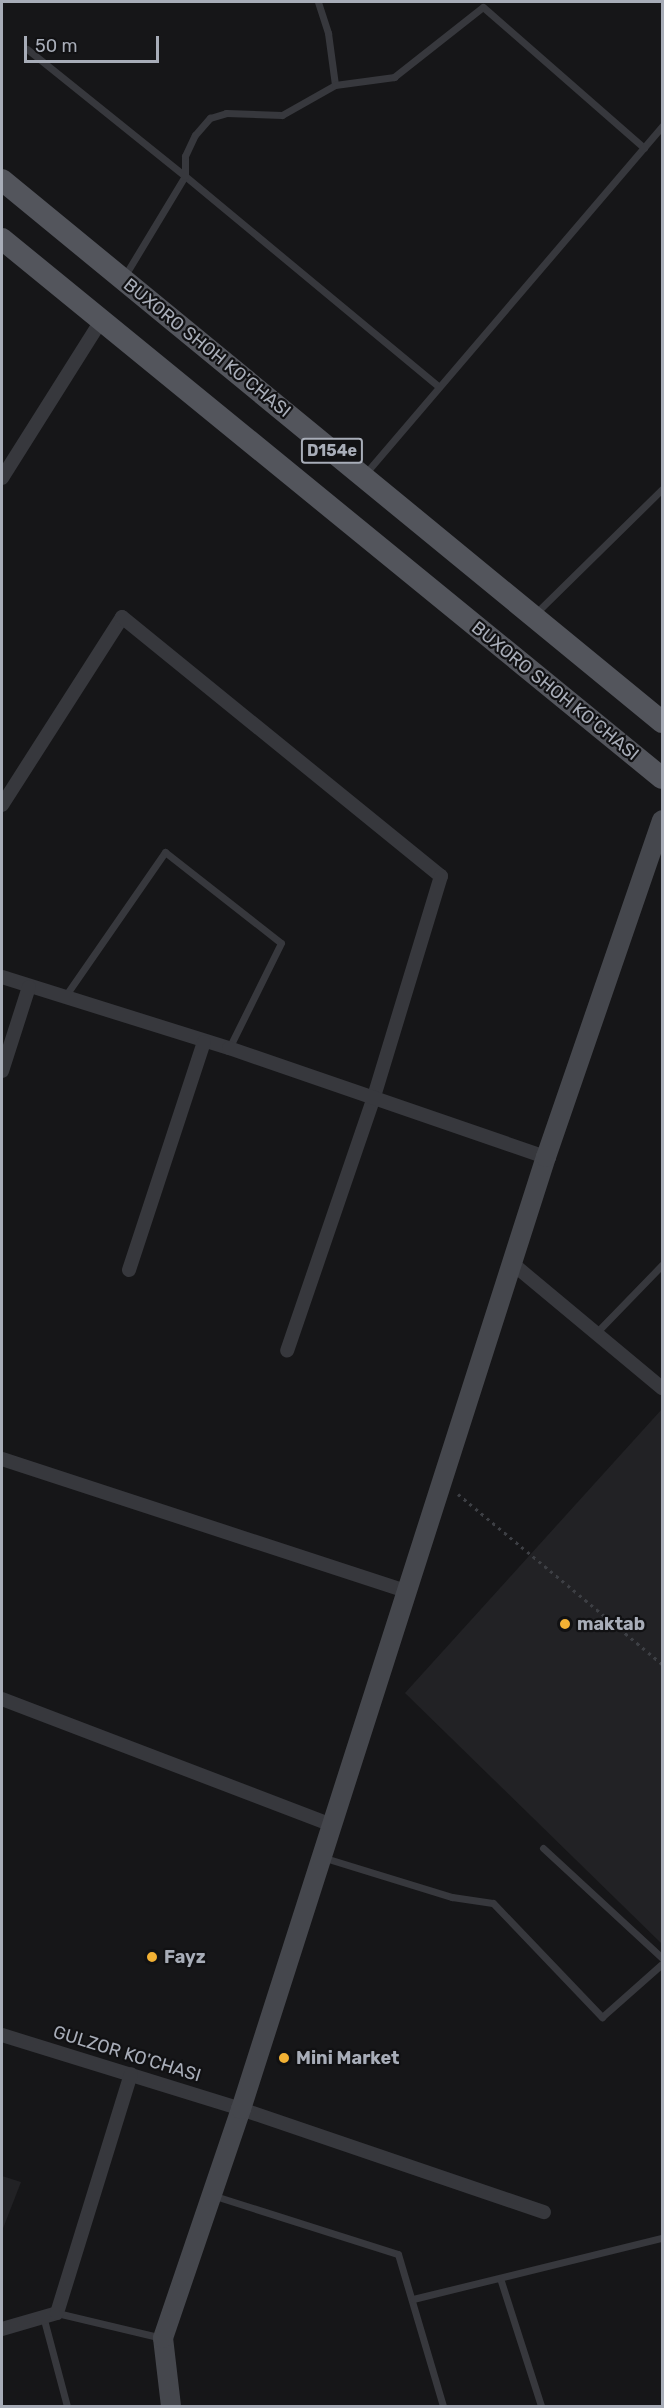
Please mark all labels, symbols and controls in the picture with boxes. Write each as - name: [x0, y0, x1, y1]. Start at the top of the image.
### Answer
- scale bar: [27, 24, 162, 62]
- text: 50 m: [35, 35, 78, 57]
- street label: BUXORO SHOH KO'CHASI: [119, 274, 295, 422]
- road number: D154e: [300, 438, 364, 464]
- street label: BUXORO SHOH KO'CHASI: [467, 617, 643, 765]
- place label: maktab: [577, 1613, 645, 1635]
- marker: maktab: [558, 1617, 572, 1631]
- place label: Fayz: [164, 1946, 206, 1968]
- marker: Fayz: [145, 1950, 159, 1964]
- street label: GULZOR KO'CHASI: [51, 2021, 203, 2087]
- place label: Mini Market: [296, 2047, 399, 2069]
- marker: Mini Market: [277, 2051, 291, 2065]

